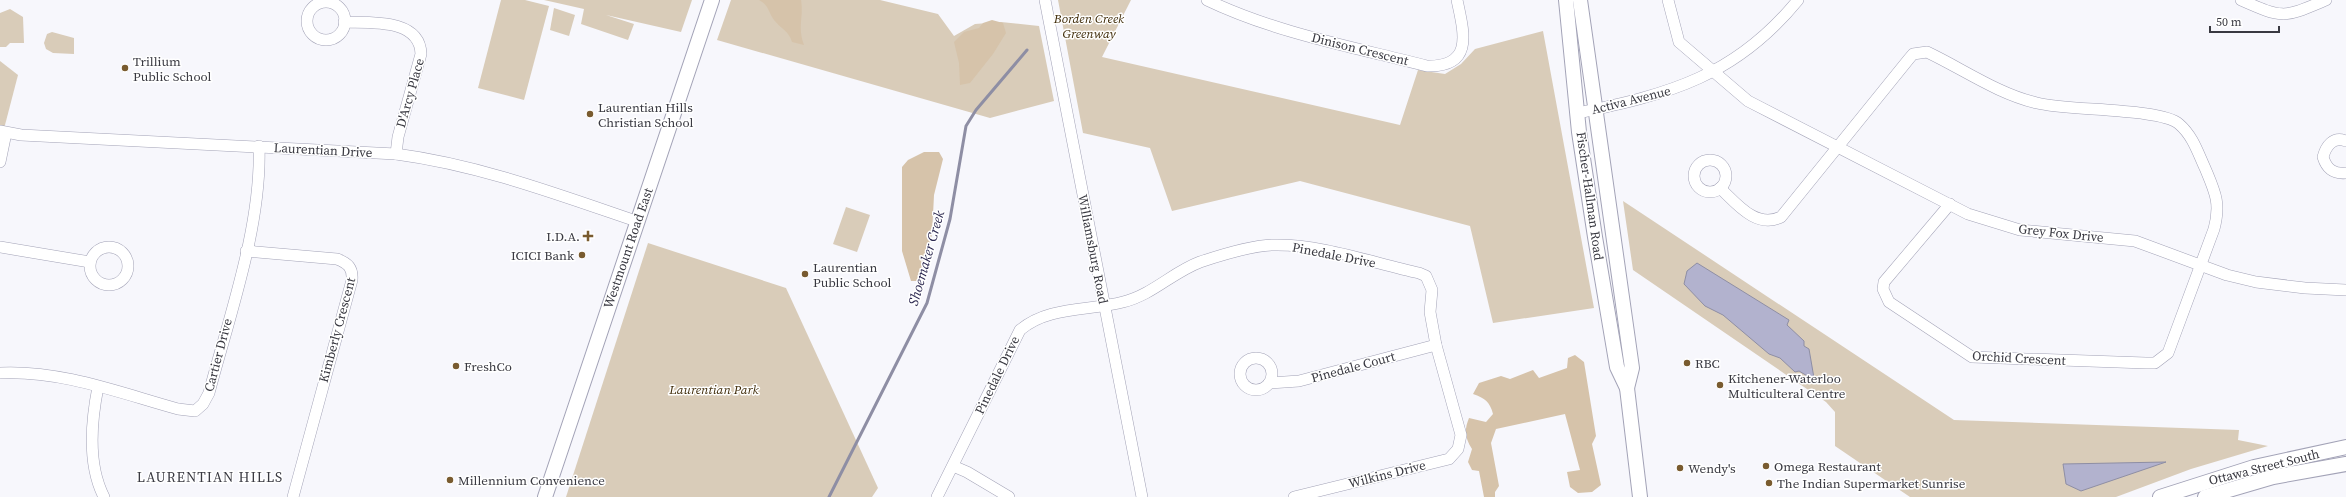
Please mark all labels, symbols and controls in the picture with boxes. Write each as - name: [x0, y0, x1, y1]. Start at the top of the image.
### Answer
- scale bar: [2210, 8, 2279, 34]
- park label: Borden Creek Greenway: [1053, 10, 1125, 42]
- text: 50 m: [2216, 14, 2242, 30]
- street label: Dinison Crescent: [1310, 29, 1411, 69]
- place label: Trillium Public School: [133, 53, 212, 85]
- street label: D'Arcy Place: [392, 56, 428, 130]
- marker: Trillium Public School: [120, 63, 130, 73]
- street label: Activa Avenue: [1589, 82, 1673, 118]
- place label: Laurentian Hills Christian School: [598, 99, 693, 131]
- marker: Laurentian Hills Christian School: [585, 109, 595, 119]
- street label: Fischer-Hallman Road: [1573, 131, 1608, 262]
- street label: Laurentian Drive: [273, 139, 373, 161]
- street label: Westmount Road East: [599, 185, 657, 310]
- street label: Williamsburg Road: [1074, 193, 1112, 306]
- water label: Shoemaker Creek: [903, 208, 949, 308]
- street label: Grey Fox Drive: [2018, 220, 2105, 246]
- place label: I.D.A.: [546, 228, 580, 245]
- marker: I.D.A.: [583, 231, 593, 241]
- street label: Pinedale Drive: [1291, 239, 1378, 272]
- place label: ICICI Bank: [511, 247, 575, 264]
- marker: ICICI Bank: [577, 250, 587, 260]
- place label: Laurentian Public School: [813, 259, 892, 291]
- marker: Laurentian Public School: [800, 269, 810, 279]
- street label: Kimberly Crescent: [315, 275, 359, 384]
- street label: Cartier Drive: [200, 316, 236, 393]
- street label: Pinedale Drive: [971, 333, 1023, 417]
- street label: Pinedale Court: [1309, 347, 1398, 386]
- street label: Orchid Crescent: [1972, 347, 2067, 369]
- place label: RBC: [1695, 355, 1720, 372]
- place label: FreshCo: [464, 358, 512, 375]
- marker: RBC: [1682, 358, 1692, 368]
- marker: FreshCo: [451, 361, 461, 371]
- place label: Kitchener-Waterloo Multiculteral Centre: [1728, 370, 1846, 402]
- marker: Kitchener-Waterloo Multiculteral Centre: [1715, 380, 1725, 390]
- park label: Laurentian Park: [668, 381, 760, 398]
- street label: Ottawa Street South: [2207, 445, 2321, 489]
- street label: Wilkins Drive: [1347, 456, 1428, 492]
- place label: Omega Restaurant: [1774, 458, 1881, 475]
- place label: Wendy's: [1688, 460, 1736, 477]
- marker: Omega Restaurant: [1761, 461, 1771, 471]
- marker: Wendy's: [1675, 463, 1685, 473]
- district label: LAURENTIAN HILLS: [137, 467, 283, 487]
- place label: Millennium Convenience: [458, 472, 605, 489]
- marker: Millennium Convenience: [445, 475, 455, 485]
- place label: The Indian Supermarket Sunrise: [1777, 475, 1966, 492]
- marker: The Indian Supermarket Sunrise: [1764, 478, 1774, 488]

